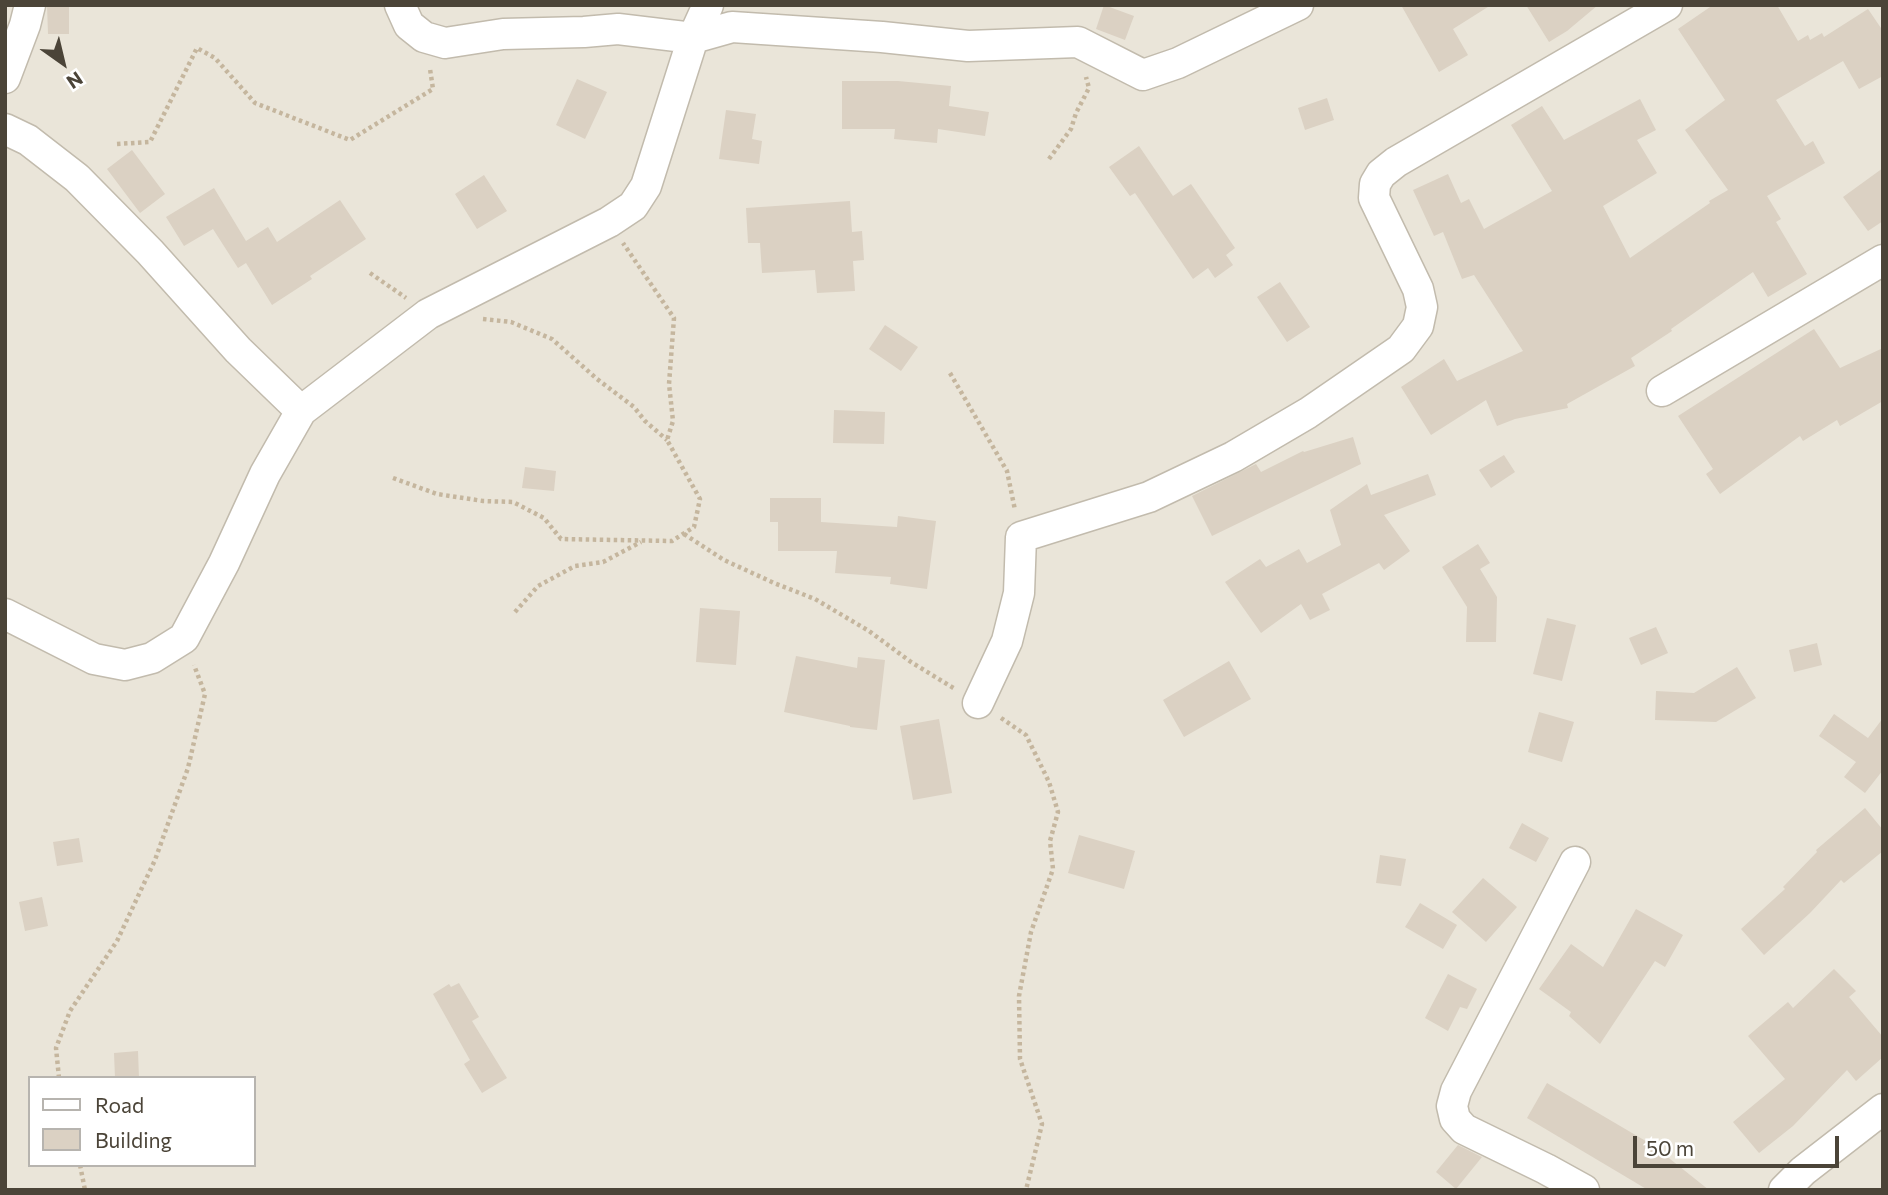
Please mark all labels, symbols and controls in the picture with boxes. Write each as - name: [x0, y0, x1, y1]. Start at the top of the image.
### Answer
- north arrow: [28, 28, 98, 98]
- text: N: [63, 67, 87, 94]
- legend: [28, 1076, 256, 1167]
- text: Road: [95, 1092, 144, 1117]
- scale bar: [1636, 1122, 1842, 1166]
- text: Building: [95, 1127, 172, 1152]
- text: 50 m: [1646, 1135, 1694, 1160]

